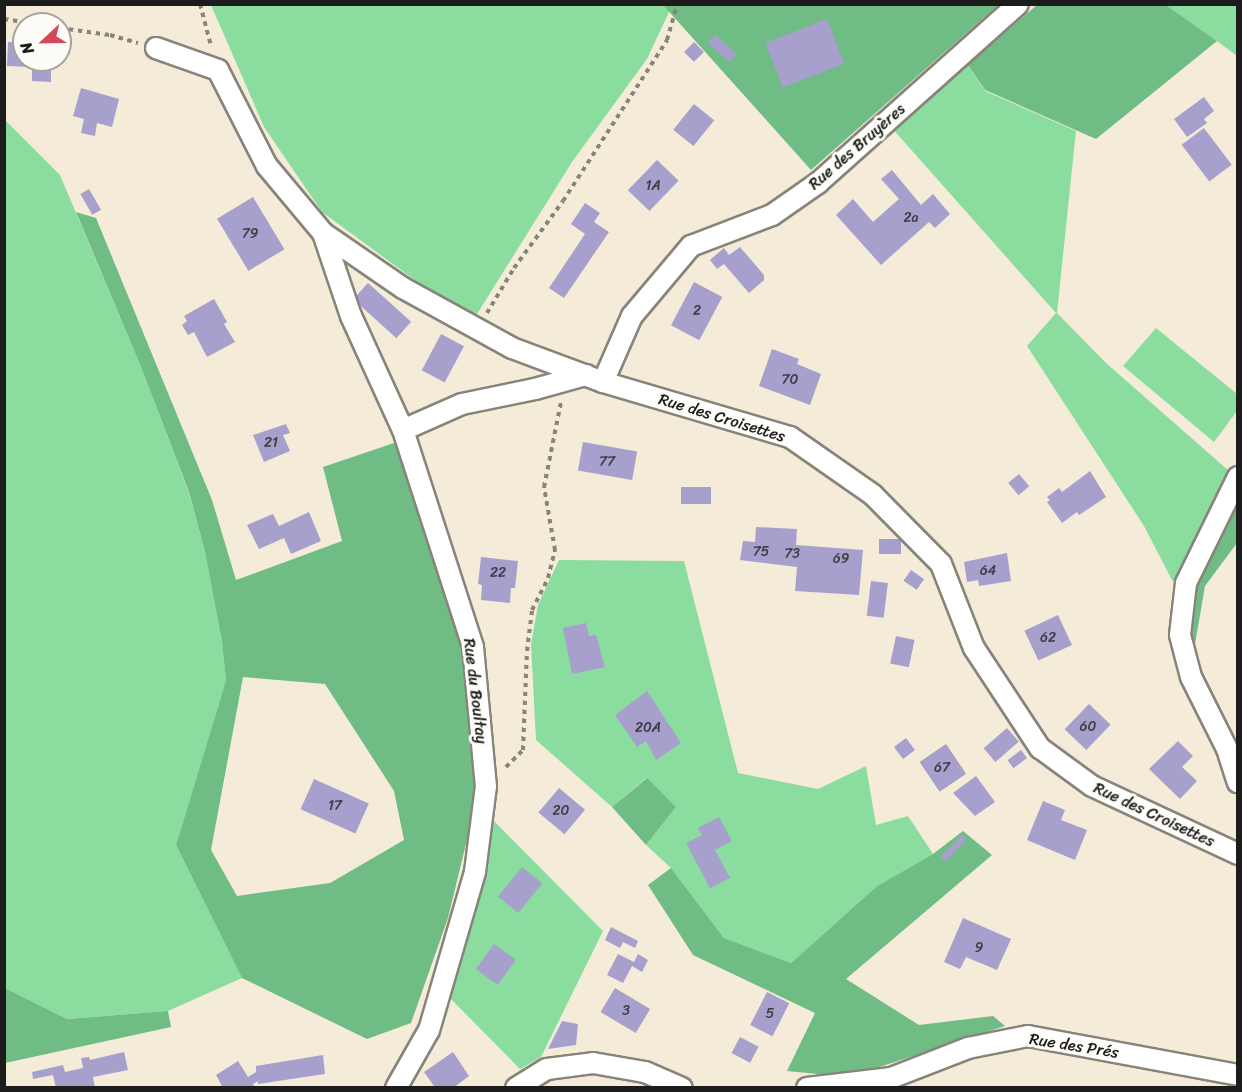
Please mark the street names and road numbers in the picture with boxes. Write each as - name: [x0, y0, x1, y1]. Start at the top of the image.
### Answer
- street label: Rue des Bruyères: [804, 99, 910, 195]
- street label: Rue des Croisettes: [657, 390, 787, 446]
- street label: Rue du Boultay: [459, 637, 491, 745]
- street label: Rue des Croisettes: [1091, 779, 1217, 851]
- street label: Rue des Prés: [1028, 1029, 1120, 1063]

